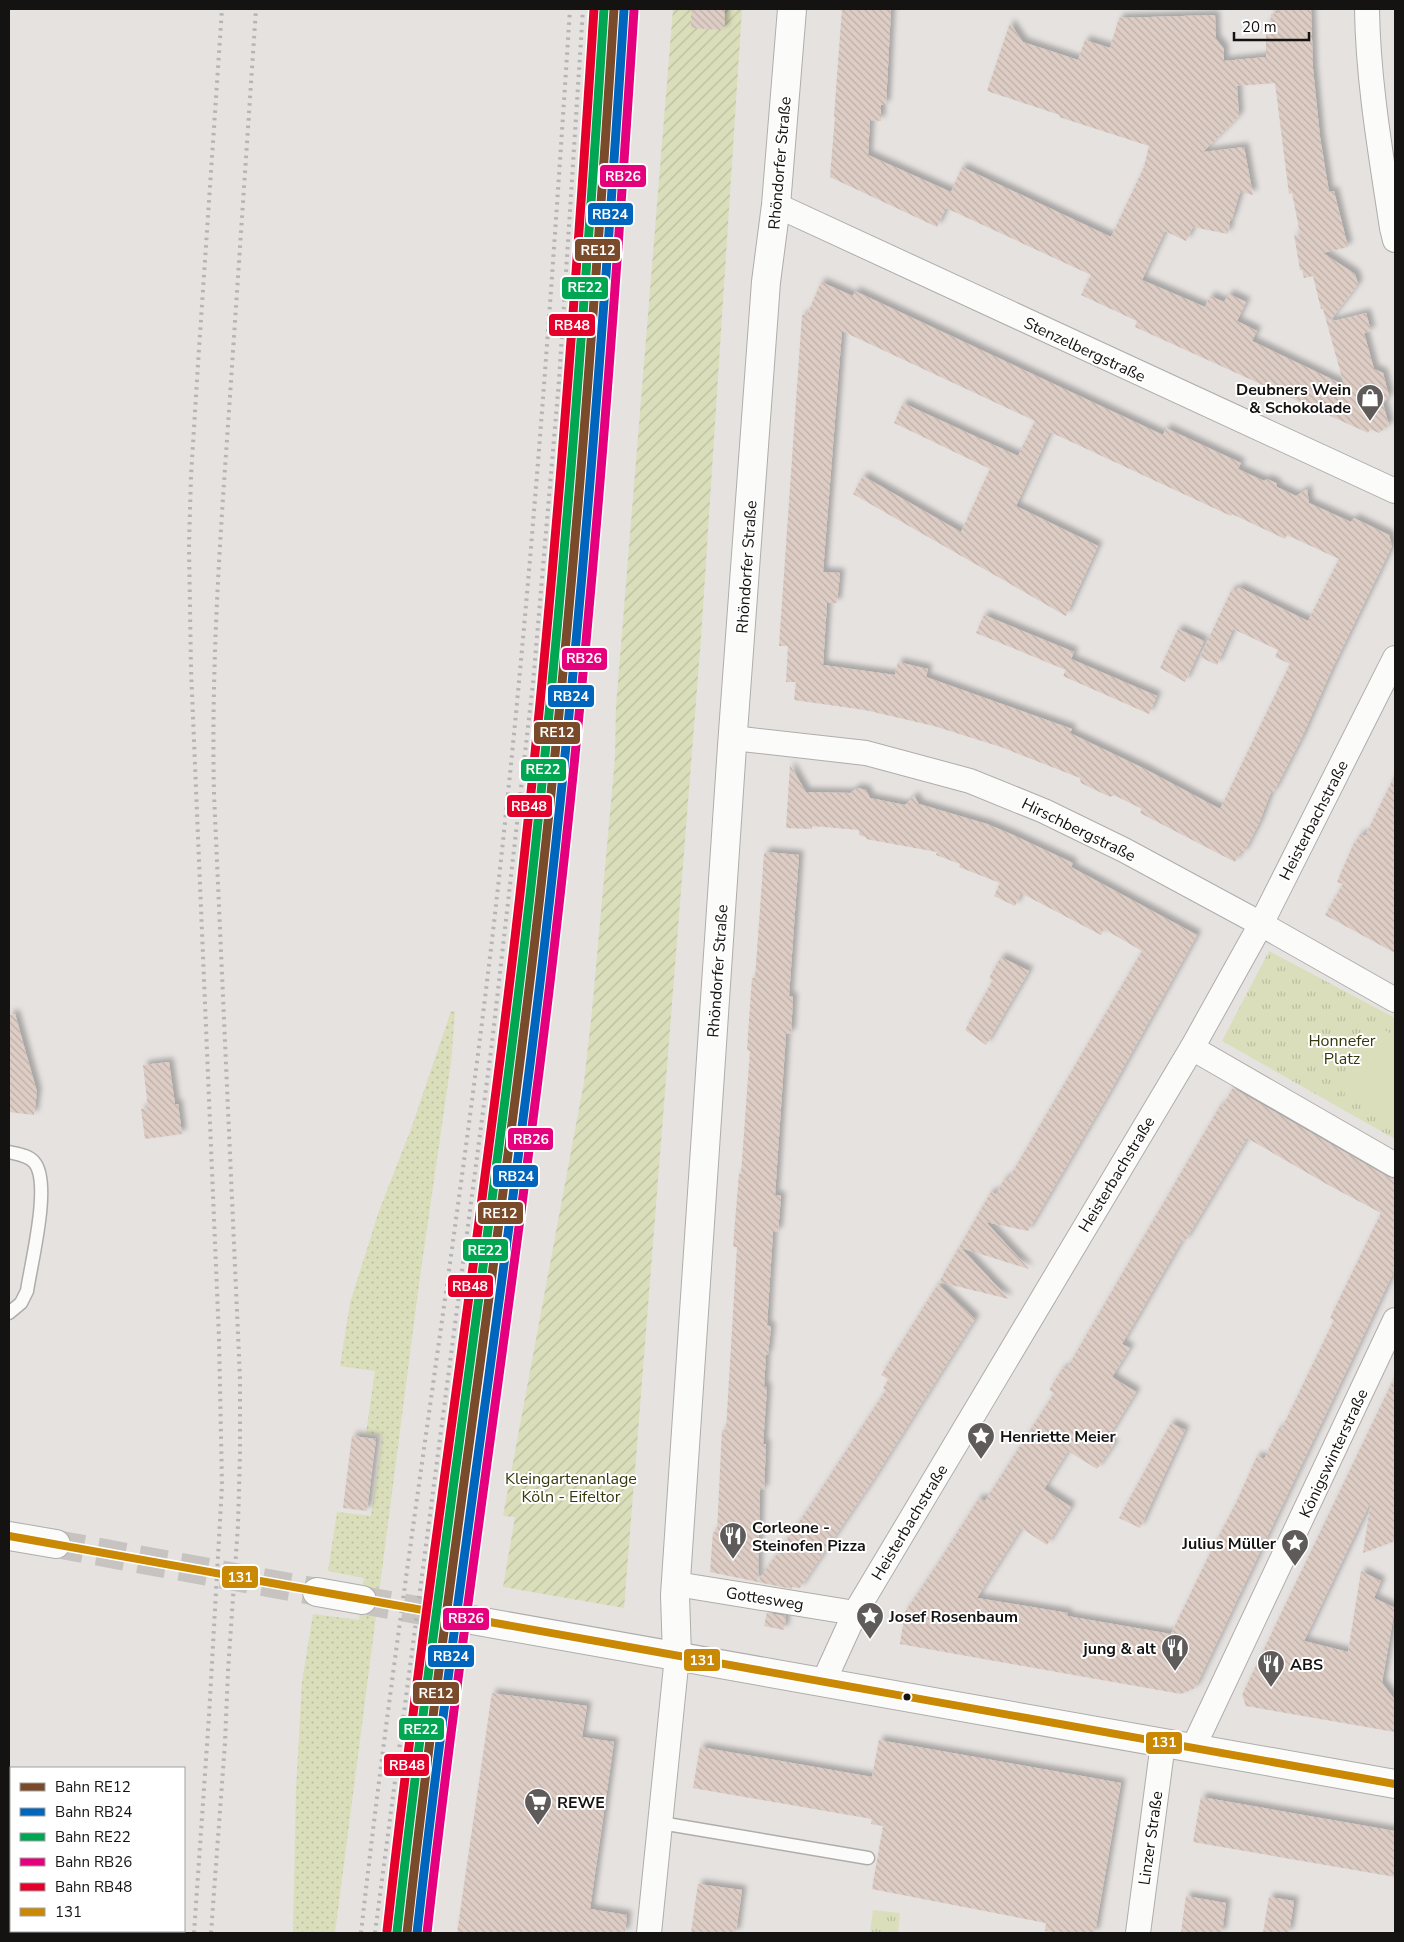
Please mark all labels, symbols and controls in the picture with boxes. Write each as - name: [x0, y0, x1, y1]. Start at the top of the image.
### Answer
- scale bar: [1234, 10, 1309, 42]
- text: 20 m: [1242, 17, 1277, 37]
- street label: Rhöndorfer Straße: [763, 96, 797, 231]
- line badge: RB26: [599, 164, 647, 188]
- text: RB26: [605, 167, 641, 186]
- line badge: RB24: [587, 202, 634, 226]
- text: RB24: [592, 205, 629, 224]
- line badge: RE12: [574, 238, 621, 262]
- text: RE12: [581, 241, 615, 260]
- line badge: RE22: [561, 276, 609, 300]
- text: RE22: [568, 278, 602, 297]
- street label: Stenzelbergstraße: [1020, 312, 1149, 388]
- line badge: RB48: [548, 313, 596, 337]
- text: RB48: [554, 316, 590, 335]
- place label: Deubners Wein & Schokolade: [1236, 379, 1351, 419]
- shop icon: Deubners Wein & Schokolade: [1355, 383, 1385, 422]
- street label: Rhöndorfer Straße: [731, 500, 763, 634]
- line badge: RB26: [561, 647, 608, 671]
- text: RB26: [566, 649, 602, 668]
- line badge: RB24: [547, 684, 595, 708]
- text: RB24: [553, 687, 590, 706]
- line badge: RE12: [533, 721, 581, 745]
- text: RE12: [540, 723, 574, 742]
- street label: Heisterbachstraße: [1274, 757, 1354, 884]
- line badge: RE22: [520, 758, 567, 782]
- text: RE22: [526, 760, 560, 779]
- street label: Hirschbergstraße: [1018, 793, 1139, 867]
- line badge: RB48: [506, 794, 553, 818]
- text: RB48: [511, 797, 547, 816]
- street label: Rhöndorfer Straße: [702, 904, 734, 1038]
- park label: Honnefer Platz: [1308, 1030, 1376, 1070]
- street label: Heisterbachstraße: [1073, 1112, 1160, 1237]
- line badge: RB26: [507, 1127, 554, 1151]
- text: RB26: [513, 1130, 549, 1149]
- line badge: RB24: [492, 1164, 539, 1188]
- text: RB24: [498, 1167, 535, 1186]
- line badge: RE12: [477, 1201, 524, 1225]
- text: RE12: [483, 1204, 517, 1223]
- line badge: RE22: [462, 1238, 509, 1262]
- text: RE22: [468, 1241, 502, 1260]
- line badge: RB48: [447, 1274, 494, 1298]
- text: RB48: [452, 1277, 488, 1296]
- street label: Königswinterstraße: [1294, 1385, 1373, 1522]
- place icon: Henriette Meier: [966, 1421, 996, 1460]
- place label: Henriette Meier: [1000, 1426, 1116, 1448]
- street label: Heisterbachstraße: [866, 1460, 953, 1585]
- park label: Kleingartenanlage Köln - Eifeltor: [505, 1468, 637, 1508]
- place label: Corleone - Steinofen Pizza: [752, 1517, 866, 1557]
- restaurant icon: Corleone - Steinofen Pizza: [718, 1521, 748, 1560]
- place icon: Julius Müller: [1280, 1528, 1310, 1567]
- place label: Julius Müller: [1181, 1533, 1277, 1555]
- line badge: 131: [221, 1565, 259, 1589]
- text: 131: [227, 1568, 253, 1587]
- street label: Gottesweg: [724, 1582, 805, 1616]
- place icon: Josef Rosenbaum: [855, 1601, 885, 1640]
- place label: Josef Rosenbaum: [888, 1606, 1018, 1628]
- line badge: RB26: [442, 1607, 490, 1631]
- text: RB26: [448, 1609, 484, 1628]
- restaurant icon: jung & alt: [1160, 1633, 1190, 1672]
- place label: jung & alt: [1083, 1638, 1157, 1660]
- line badge: RB24: [427, 1644, 475, 1668]
- text: RB24: [433, 1647, 470, 1666]
- line badge: 131: [683, 1648, 721, 1672]
- restaurant icon: ABS: [1256, 1649, 1286, 1688]
- text: 131: [689, 1651, 715, 1670]
- place label: ABS: [1290, 1654, 1323, 1676]
- line badge: RE12: [412, 1681, 460, 1705]
- text: RE12: [419, 1684, 453, 1703]
- unlabelled marker: [902, 1692, 912, 1702]
- line badge: RE22: [398, 1717, 445, 1741]
- text: RE22: [404, 1720, 438, 1739]
- line badge: 131: [1145, 1731, 1183, 1755]
- text: 131: [1151, 1733, 1177, 1752]
- line badge: RB48: [383, 1753, 430, 1777]
- text: RB48: [389, 1756, 425, 1775]
- legend: [10, 1767, 185, 1932]
- text: Bahn RE12: [55, 1777, 131, 1797]
- supermarket icon: REWE: [523, 1787, 553, 1826]
- street label: Linzer Straße: [1133, 1790, 1168, 1887]
- place label: REWE: [557, 1792, 605, 1814]
- text: Bahn RB24: [55, 1802, 132, 1822]
- text: Bahn RE22: [55, 1827, 131, 1847]
- text: Bahn RB26: [55, 1852, 132, 1872]
- text: Bahn RB48: [55, 1877, 132, 1897]
- text: 131: [55, 1902, 82, 1922]

